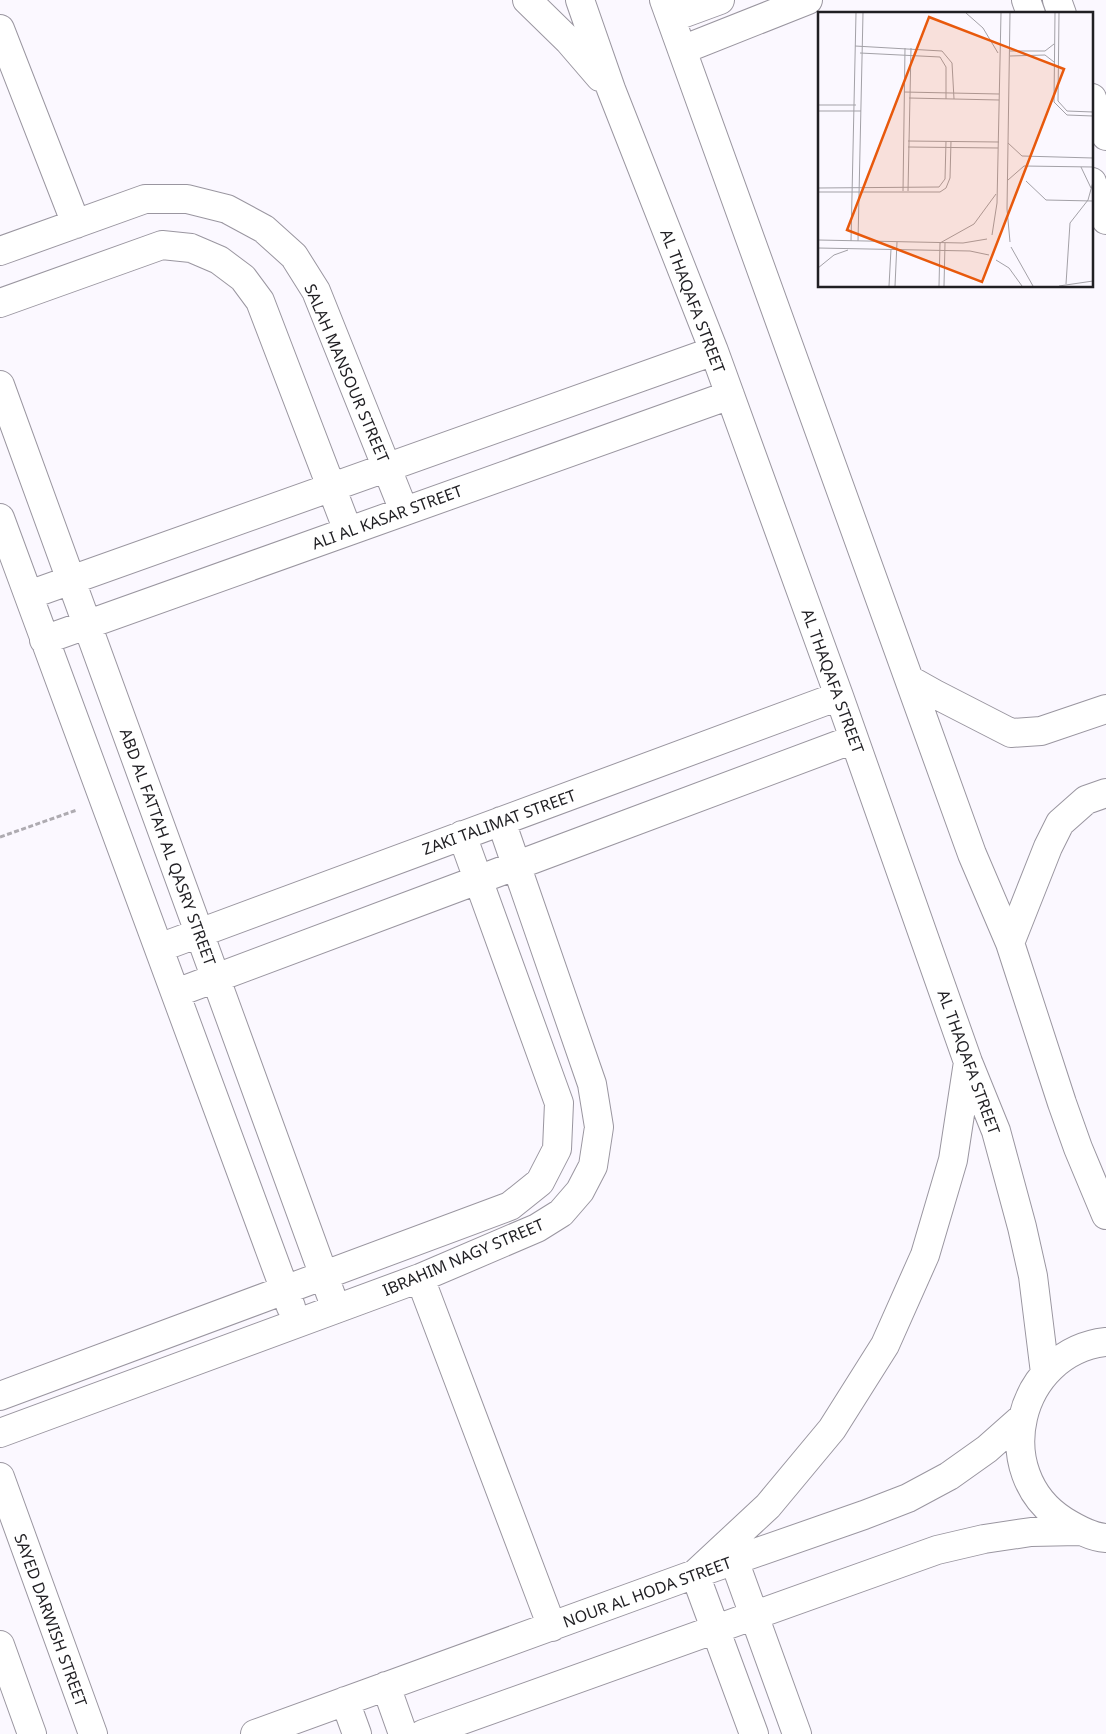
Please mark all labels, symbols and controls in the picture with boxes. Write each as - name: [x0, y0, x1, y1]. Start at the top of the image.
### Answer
- inset map: [818, 12, 1094, 288]
- street label: AL THAQAFA STREET: [655, 226, 731, 376]
- street label: SALAH MANSOUR STREET: [299, 280, 395, 466]
- street label: ALI AL KASAR STREET: [309, 480, 465, 554]
- street label: AL THAQAFA STREET: [797, 606, 869, 757]
- street label: ABD AL FATTAH AL QASRY STREET: [115, 725, 221, 969]
- street label: ZAKI TALIMAT STREET: [419, 784, 579, 860]
- street label: AL THAQAFA STREET: [933, 987, 1005, 1138]
- street label: IBRAHIM NAGY STREET: [379, 1213, 547, 1301]
- street label: SAYED DARWISH STREET: [9, 1530, 93, 1710]
- street label: NOUR AL HODA STREET: [560, 1551, 734, 1633]

